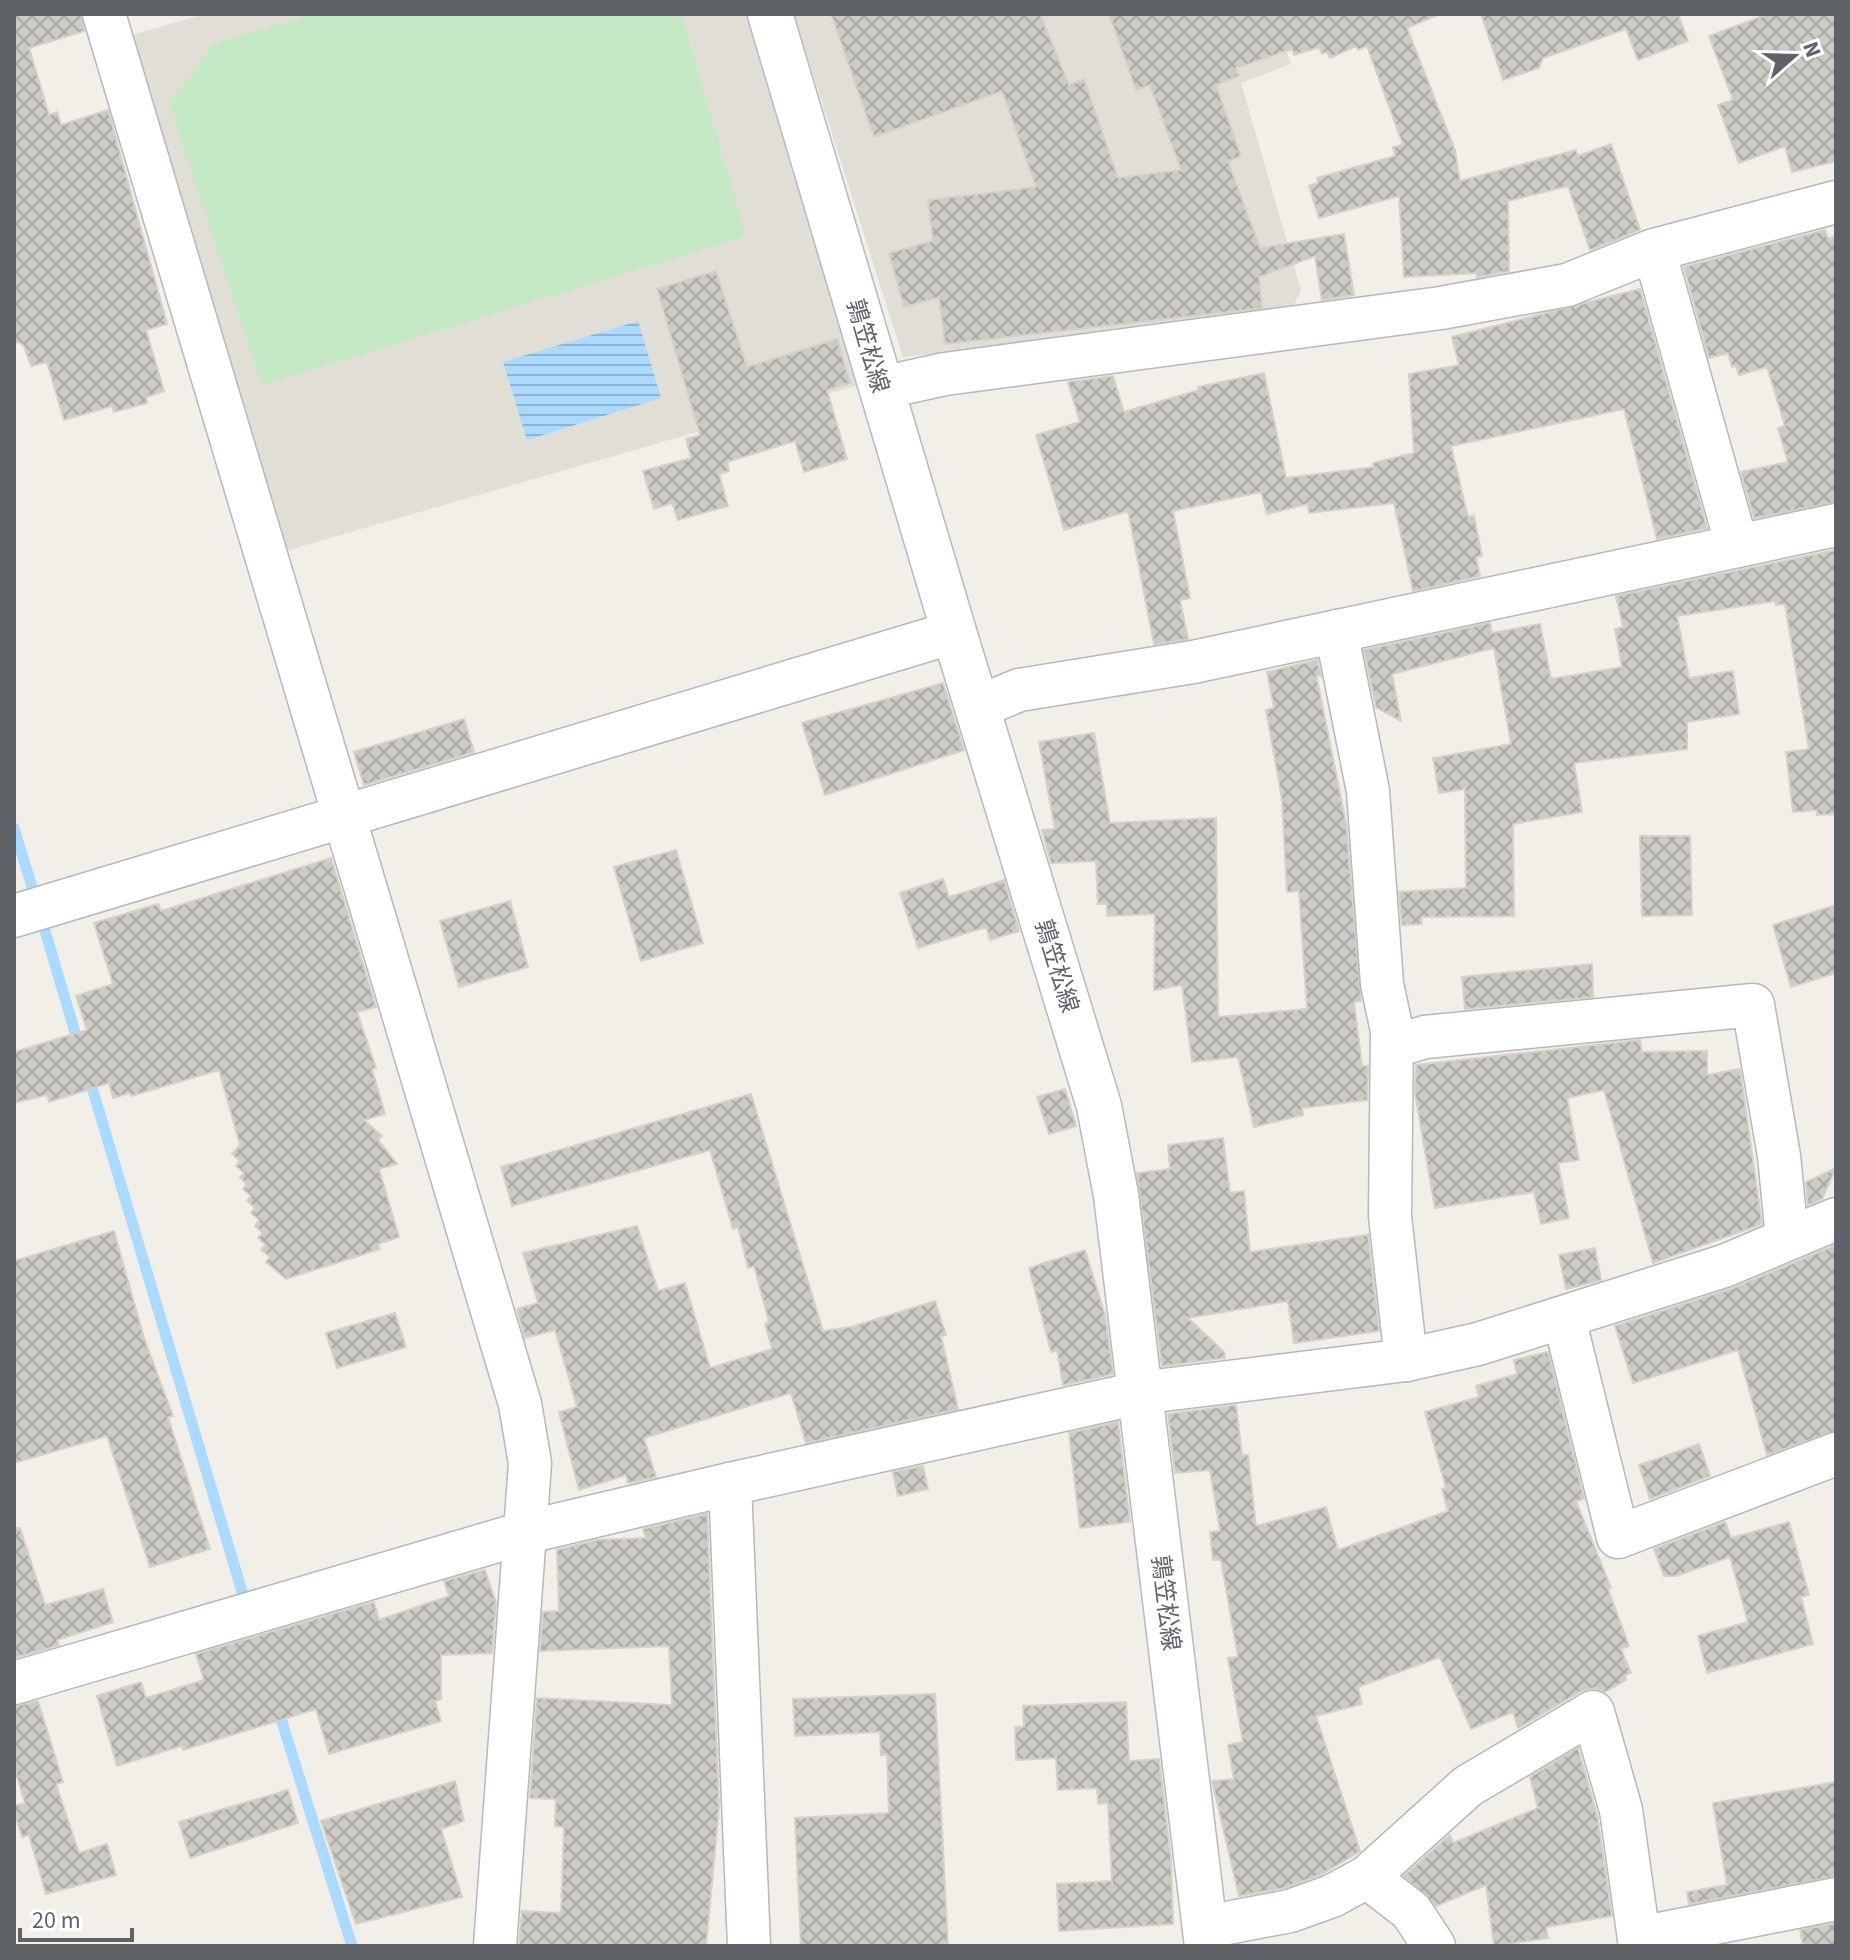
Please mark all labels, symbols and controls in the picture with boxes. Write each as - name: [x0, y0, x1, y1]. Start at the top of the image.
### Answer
- north arrow: [1754, 16, 1834, 96]
- text: N: [1794, 37, 1829, 62]
- street label: 鶉笠松線: [837, 295, 898, 397]
- street label: 鶉笠松線: [1026, 915, 1087, 1017]
- street label: 鶉笠松線: [1142, 1553, 1189, 1653]
- scale bar: [20, 1892, 132, 1942]
- text: 20 m: [32, 1903, 81, 1938]

